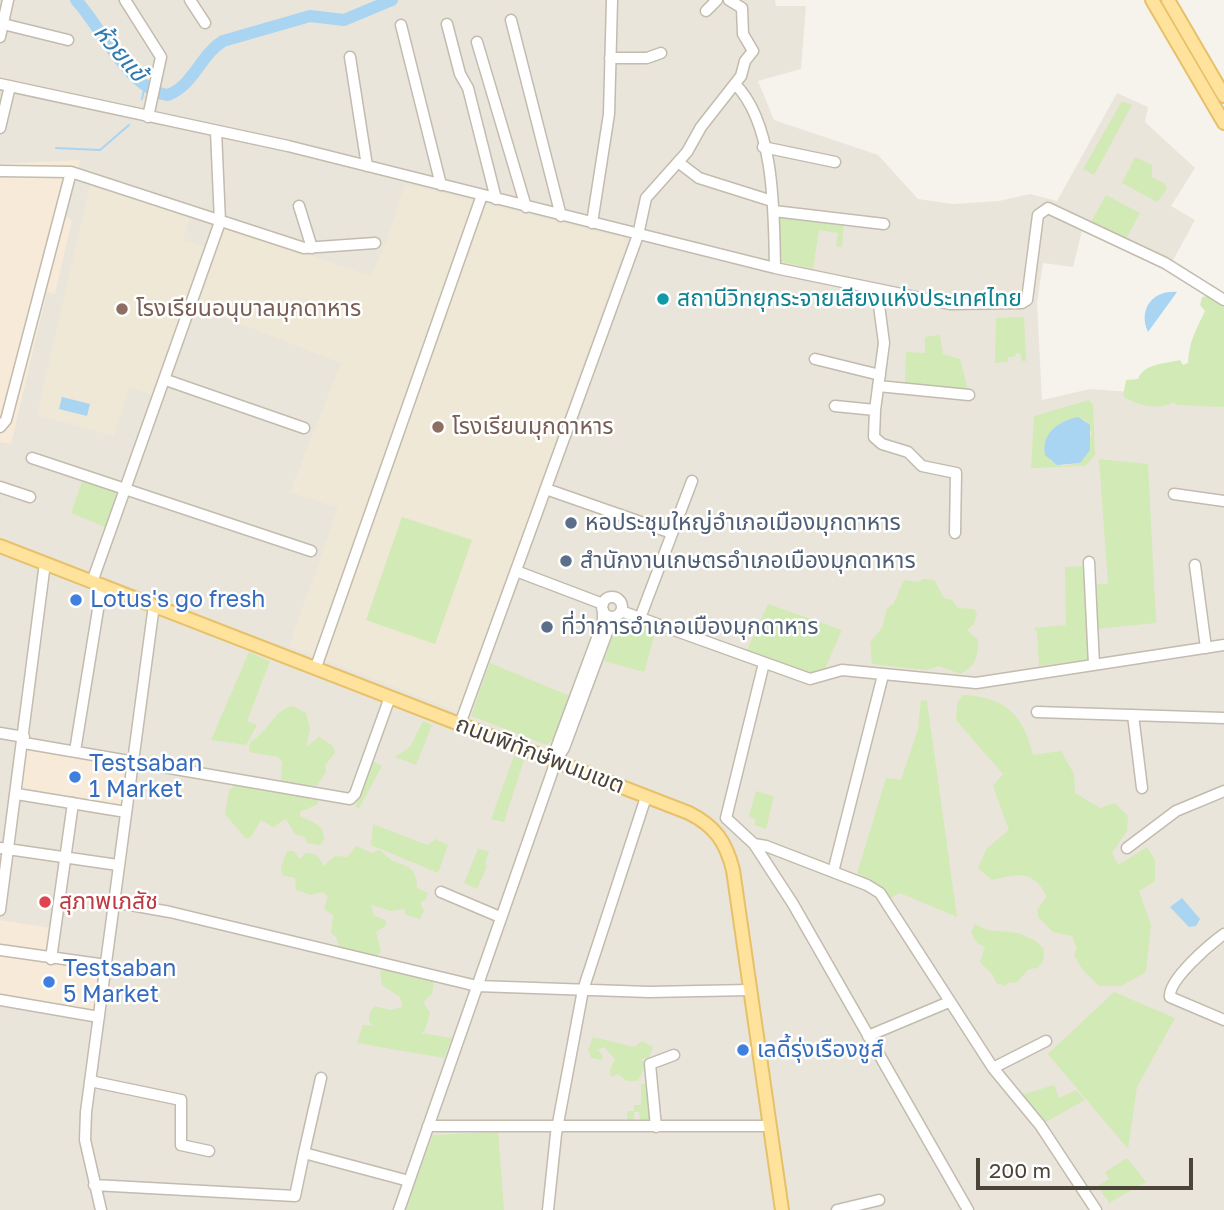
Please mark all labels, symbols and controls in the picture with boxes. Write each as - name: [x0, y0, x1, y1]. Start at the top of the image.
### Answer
- water label: ห้วยแข้: [87, 18, 153, 88]
- place label: สถานีวิทยุกระจายเสียงแห่งประเทศไทย: [677, 285, 1022, 313]
- marker: สถานีวิทยุกระจายเสียงแห่งประเทศไทย: [655, 291, 671, 307]
- place label: โรงเรียนอนุบาลมุกดาหาร: [136, 295, 361, 323]
- marker: โรงเรียนอนุบาลมุกดาหาร: [114, 301, 130, 317]
- place label: โรงเรียนมุกดาหาร: [452, 413, 613, 441]
- marker: โรงเรียนมุกดาหาร: [430, 419, 446, 435]
- place label: หอประชุมใหญ่อำเภอเมืองมุกดาหาร: [585, 509, 901, 537]
- marker: หอประชุมใหญ่อำเภอเมืองมุกดาหาร: [563, 515, 579, 531]
- place label: สำนักงานเกษตรอำเภอเมืองมุกดาหาร: [580, 547, 916, 575]
- marker: สำนักงานเกษตรอำเภอเมืองมุกดาหาร: [558, 553, 574, 569]
- place label: Lotus's go fresh: [90, 586, 265, 614]
- marker: Lotus's go fresh: [68, 592, 84, 608]
- place label: ที่ว่าการอำเภอเมืองมุกดาหาร: [561, 613, 818, 641]
- marker: ที่ว่าการอำเภอเมืองมุกดาหาร: [539, 619, 555, 635]
- street label: ถนนพิทักษ์พนมเขต: [452, 710, 628, 800]
- place label: Testsaban 1 Market: [89, 750, 202, 804]
- marker: Testsaban 1 Market: [67, 769, 83, 785]
- place label: สุภาพเภสัช: [59, 888, 158, 916]
- marker: สุภาพเภสัช: [37, 894, 53, 910]
- place label: Testsaban 5 Market: [63, 955, 176, 1009]
- marker: Testsaban 5 Market: [41, 974, 57, 990]
- place label: เลดี้รุ่งเรืองชูส์: [757, 1036, 884, 1064]
- marker: เลดี้รุ่งเรืองชูส์: [735, 1042, 751, 1058]
- scale bar: [979, 1144, 1196, 1188]
- text: 200 m: [989, 1157, 1051, 1183]

